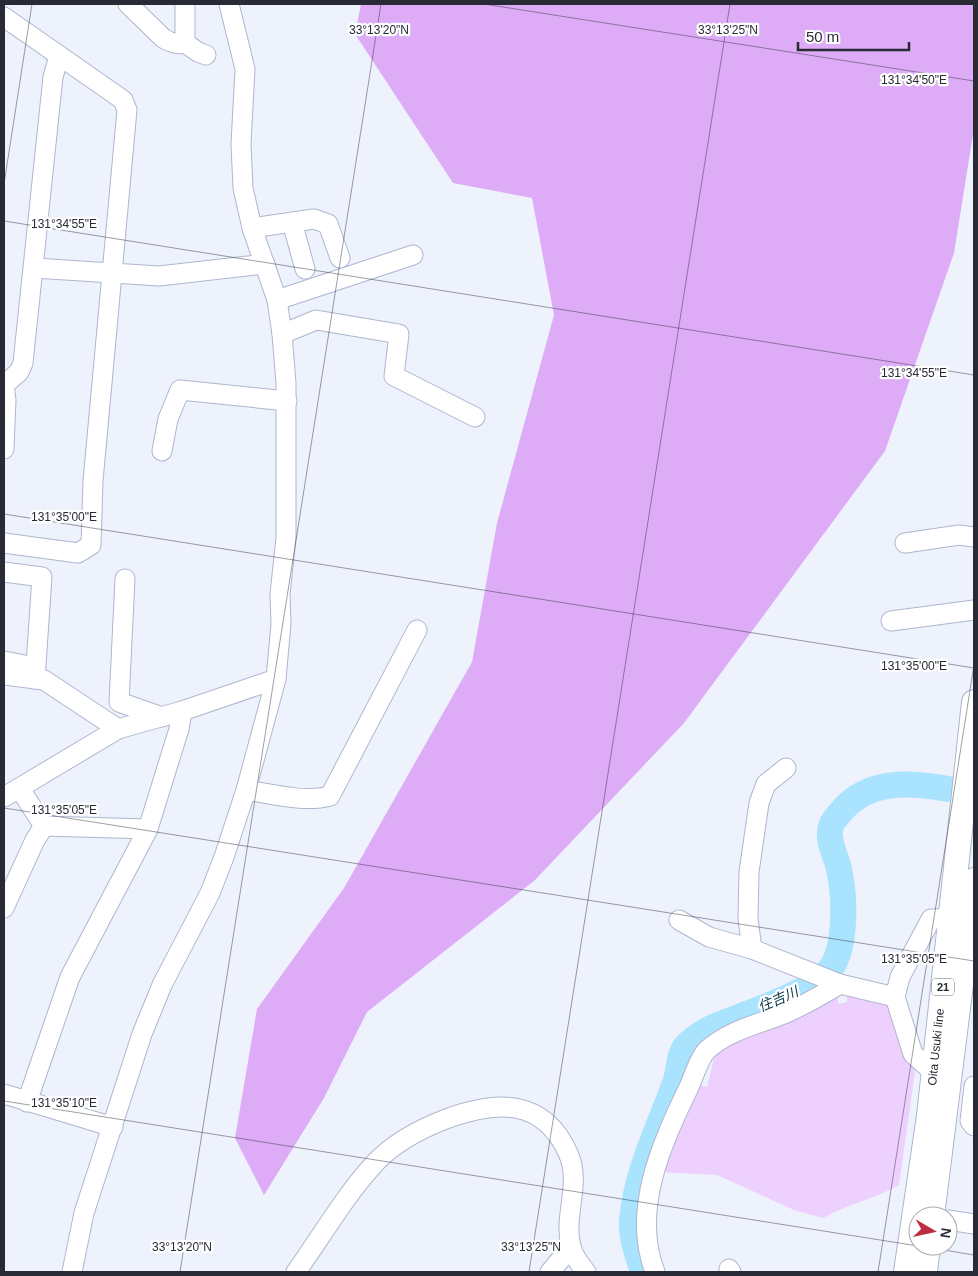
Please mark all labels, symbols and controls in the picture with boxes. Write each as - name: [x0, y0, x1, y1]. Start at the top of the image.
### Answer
- scale bar: [798, 20, 909, 52]
- text: 33°13'20"N: [349, 23, 409, 37]
- text: 33°13'25"N: [698, 23, 758, 37]
- text: 50 m: [806, 28, 839, 45]
- text: 131°34'50"E: [881, 73, 947, 87]
- text: 131°34'55"E: [31, 217, 97, 231]
- text: 131°34'55"E: [881, 366, 947, 380]
- text: 131°35'00"E: [31, 510, 97, 524]
- text: 131°35'00"E: [881, 659, 947, 673]
- text: 131°35'05"E: [31, 803, 97, 817]
- text: 131°35'05"E: [881, 952, 947, 966]
- road number: 21: [932, 979, 954, 996]
- water label: 住吉川: [756, 982, 802, 1015]
- street label: Oita Usuki line: [925, 1007, 947, 1086]
- text: 131°35'10"E: [31, 1096, 97, 1110]
- north arrow: [908, 1206, 958, 1256]
- text: N: [937, 1227, 955, 1239]
- text: 33°13'20"N: [152, 1240, 212, 1254]
- text: 33°13'25"N: [501, 1240, 561, 1254]

